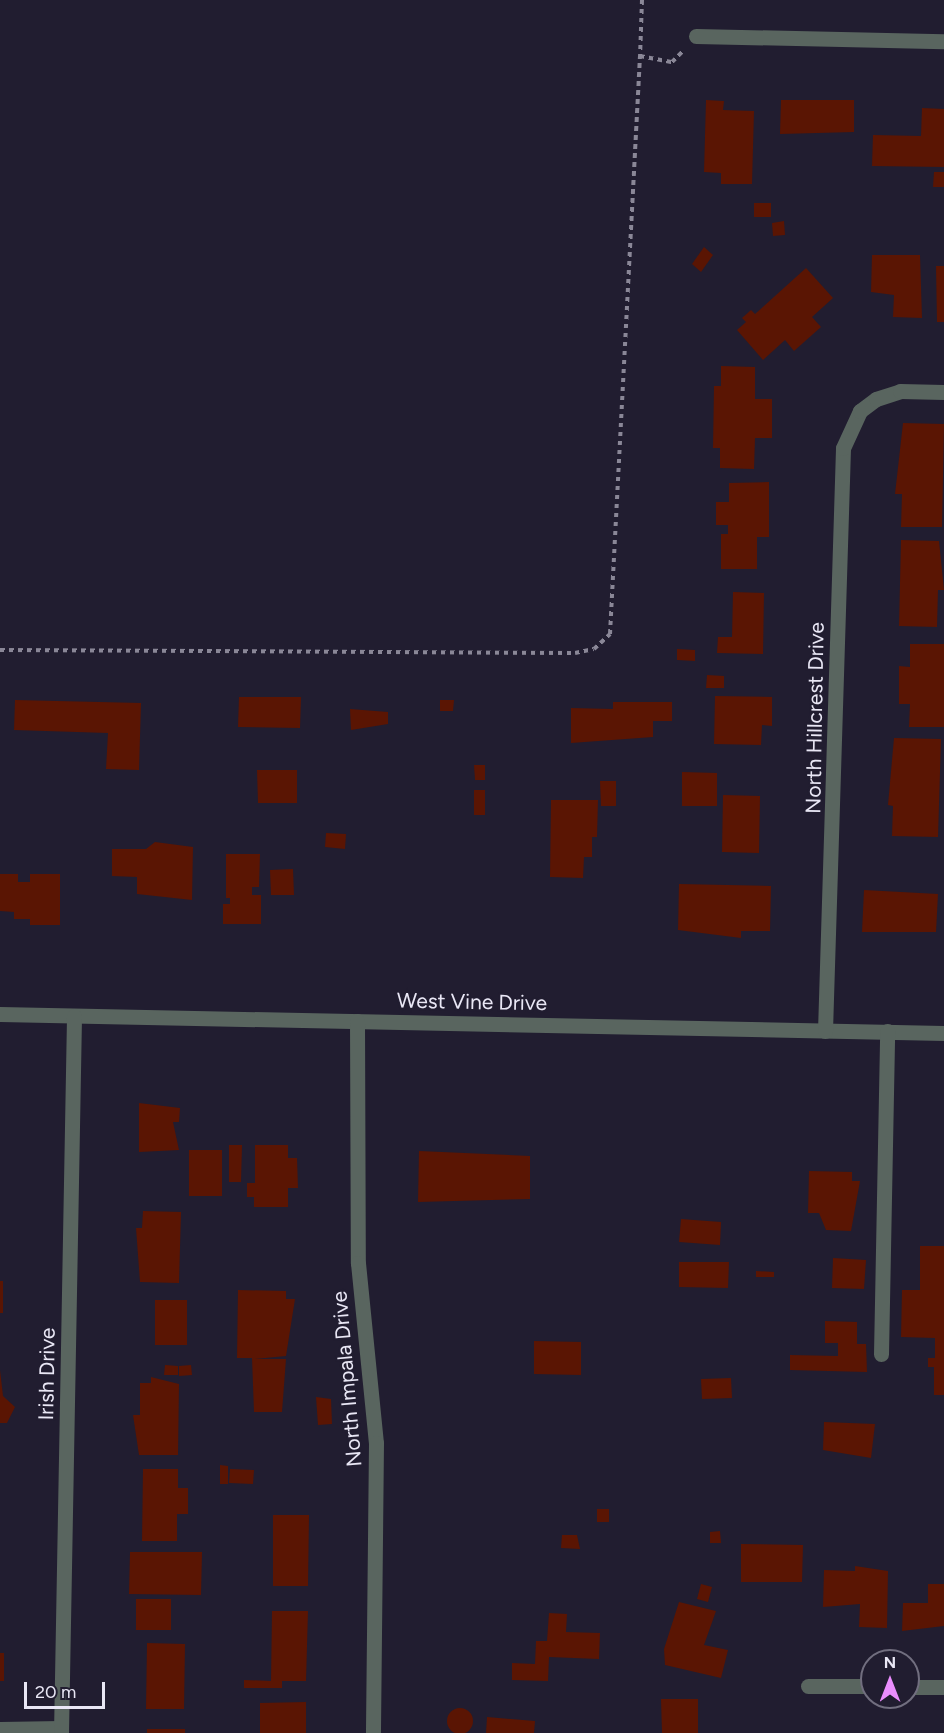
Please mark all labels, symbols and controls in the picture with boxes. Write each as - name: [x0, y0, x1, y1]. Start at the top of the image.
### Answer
- street label: North Hillcrest Drive: [801, 622, 829, 814]
- street label: West Vine Drive: [397, 988, 547, 1016]
- street label: North Impala Drive: [327, 1290, 367, 1468]
- street label: Irish Drive: [34, 1327, 60, 1421]
- north arrow: [860, 1649, 920, 1709]
- text: N: [884, 1653, 896, 1672]
- scale bar: [27, 1670, 108, 1708]
- text: 20 m: [35, 1681, 76, 1703]

